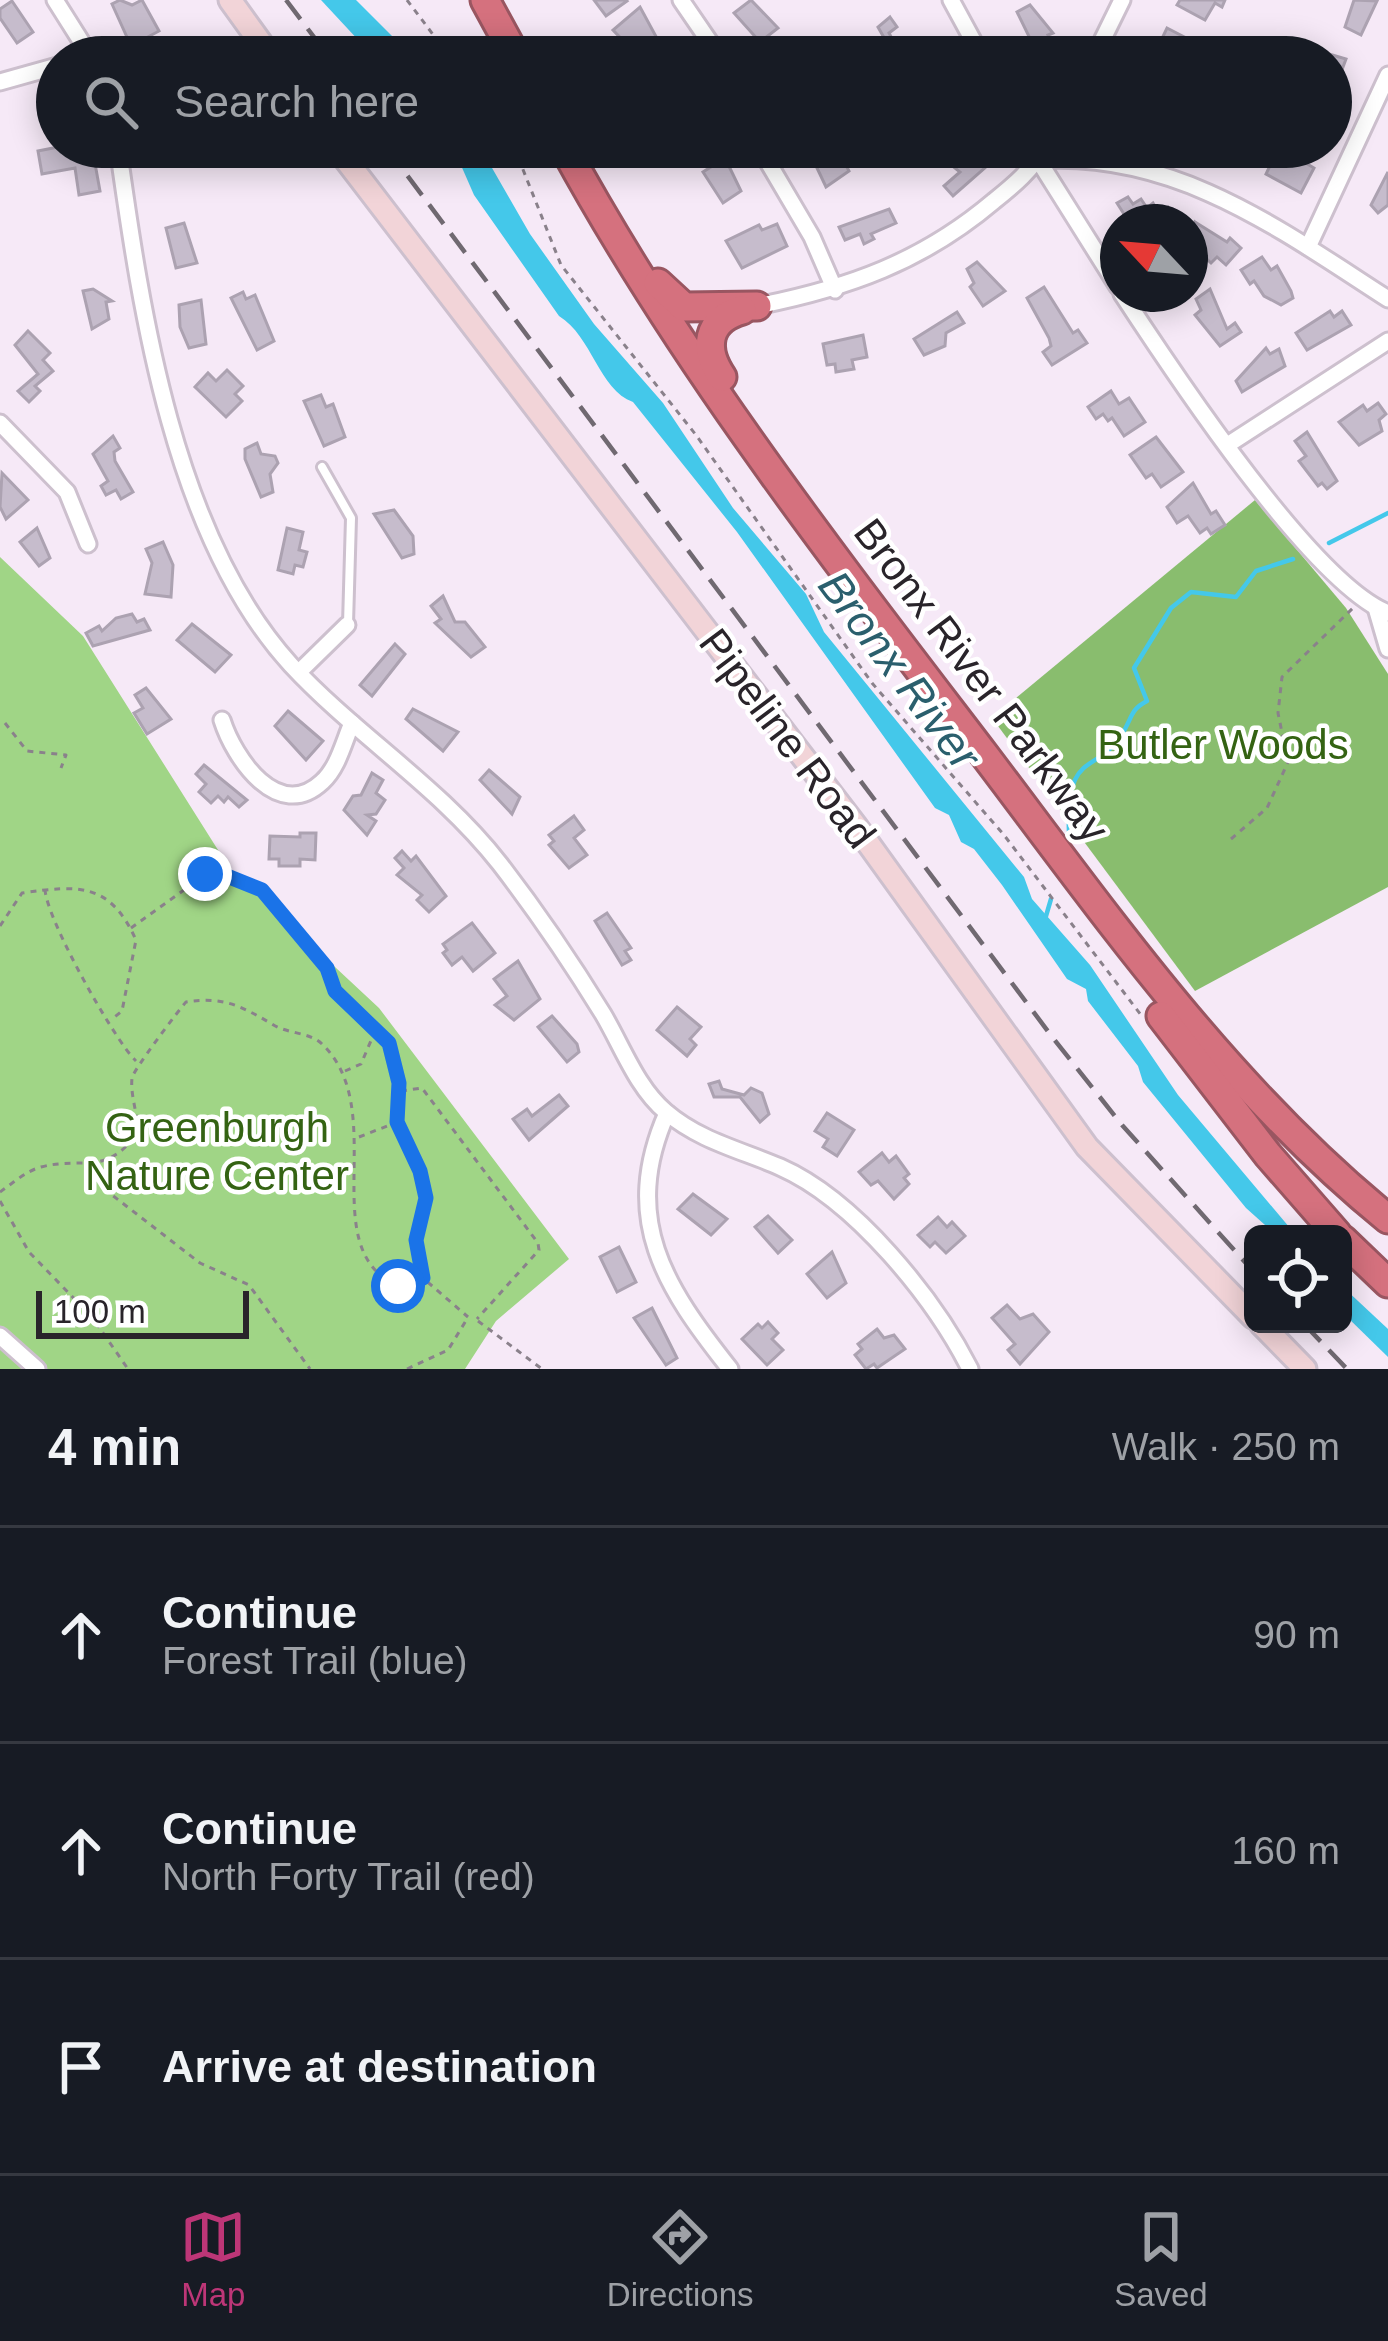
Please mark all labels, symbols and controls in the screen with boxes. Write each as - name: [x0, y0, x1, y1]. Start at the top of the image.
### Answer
- search box: [36, 36, 1352, 168]
- icon: search: [78, 69, 144, 135]
- text: Search here: [174, 76, 419, 127]
- north arrow: [1100, 204, 1208, 312]
- street label: Bronx River Parkway: [845, 510, 1118, 851]
- water label: Bronx River: [808, 561, 992, 781]
- street label: Pipeline Road: [690, 620, 885, 857]
- park label: Butler Woods: [1097, 721, 1349, 768]
- route end: [178, 847, 232, 901]
- park label: Greenburgh Nature Center: [85, 1104, 349, 1199]
- map controls: [1244, 1225, 1352, 1333]
- button: locate: [1244, 1225, 1352, 1333]
- route start: [371, 1259, 425, 1313]
- scale bar: [36, 1285, 249, 1338]
- text: 100 m: [54, 1293, 146, 1330]
- text: 4 min: [48, 1419, 181, 1476]
- text: Walk · 250 m: [1112, 1425, 1340, 1468]
- text: Continue: [162, 1587, 357, 1638]
- icon: ahead: [48, 1602, 114, 1668]
- text: 90 m: [1253, 1613, 1340, 1656]
- text: Forest Trail (blue): [162, 1639, 468, 1682]
- text: Continue: [162, 1803, 357, 1854]
- icon: ahead: [48, 1818, 114, 1884]
- text: 160 m: [1232, 1829, 1340, 1872]
- text: North Forty Trail (red): [162, 1855, 535, 1898]
- icon: arrive: [48, 2034, 114, 2100]
- text: Arrive at destination: [162, 2041, 597, 2092]
- tab: Map: [180, 2204, 246, 2314]
- tab: Directions: [607, 2204, 754, 2314]
- tab: Saved: [1114, 2204, 1208, 2314]

